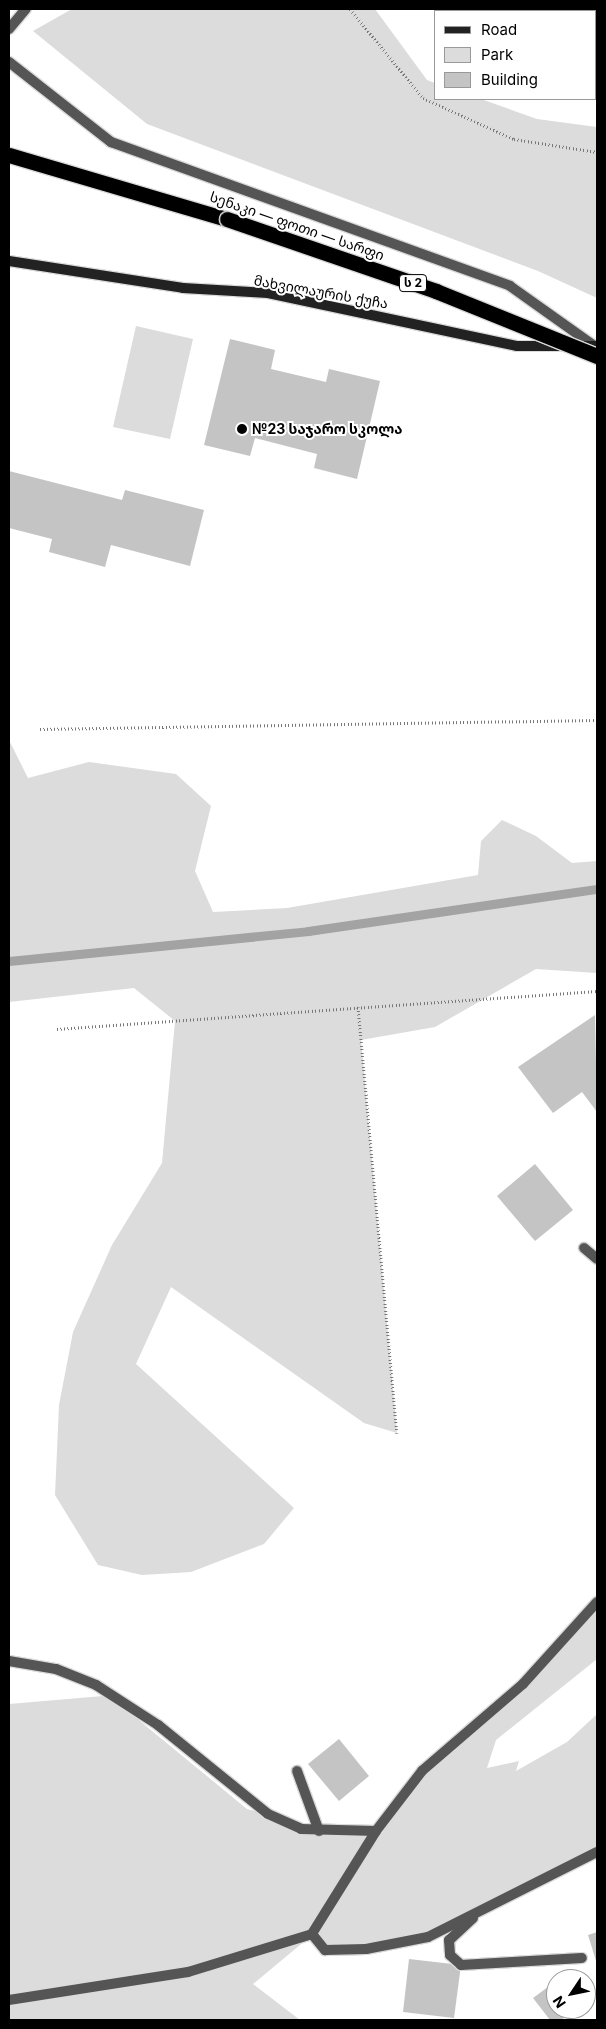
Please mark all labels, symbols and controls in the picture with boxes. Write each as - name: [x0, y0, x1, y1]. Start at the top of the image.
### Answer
- legend: [434, 10, 596, 100]
- text: Road: [481, 20, 517, 39]
- text: Park: [481, 45, 513, 64]
- text: Building: [481, 70, 538, 89]
- street label: სენაკი — ფოთი — სარფი: [208, 188, 386, 264]
- street label: მახვილაურის ქუჩა: [253, 272, 389, 312]
- road number: ს 2: [398, 274, 428, 292]
- place label: №23 საჯარო სკოლა: [252, 421, 402, 437]
- marker: №23 საჯარო სკოლა: [236, 423, 248, 435]
- north arrow: [546, 1969, 596, 2019]
- text: N: [549, 1993, 569, 2011]

